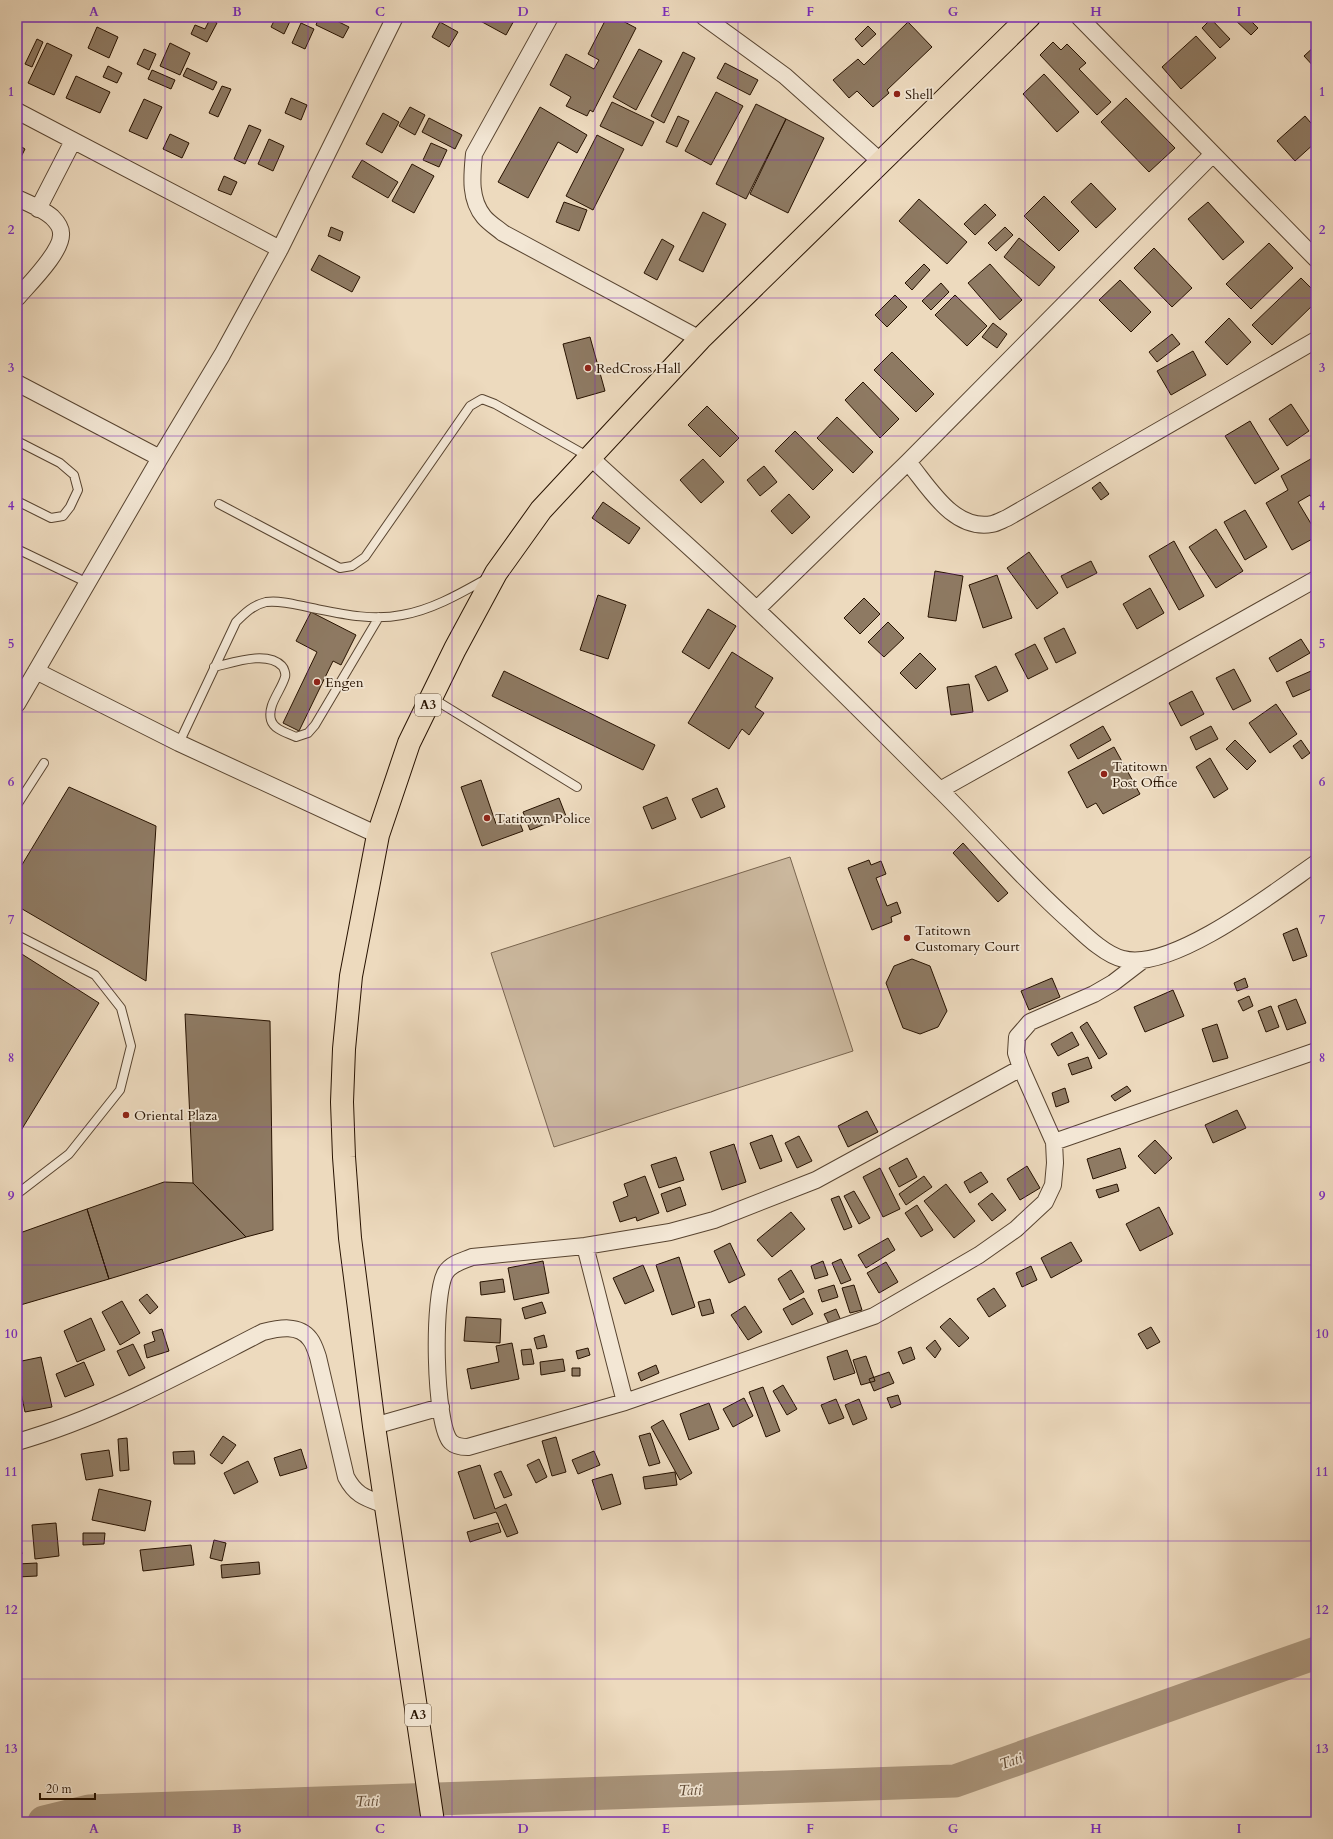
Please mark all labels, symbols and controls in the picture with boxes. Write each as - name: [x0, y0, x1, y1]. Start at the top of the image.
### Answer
- text: A: [89, 3, 99, 21]
- text: B: [232, 3, 242, 21]
- text: C: [375, 3, 385, 21]
- text: D: [517, 3, 529, 21]
- text: E: [662, 3, 670, 21]
- text: F: [806, 3, 814, 21]
- text: G: [948, 3, 959, 21]
- text: H: [1090, 3, 1102, 21]
- text: I: [1236, 3, 1242, 21]
- text: 1: [8, 83, 14, 101]
- text: 1: [1319, 83, 1325, 101]
- place label: Shell: [905, 85, 934, 104]
- marker: Shell: [892, 89, 902, 99]
- text: 2: [8, 221, 15, 239]
- text: 2: [1319, 221, 1326, 239]
- text: 3: [8, 359, 15, 377]
- place label: RedCross Hall: [596, 359, 681, 378]
- text: 3: [1319, 359, 1326, 377]
- marker: RedCross Hall: [583, 363, 593, 373]
- text: 4: [8, 497, 15, 515]
- text: 4: [1319, 497, 1326, 515]
- text: 5: [8, 635, 14, 653]
- text: 5: [1319, 635, 1325, 653]
- place label: Engen: [325, 673, 364, 692]
- marker: Engen: [312, 677, 322, 687]
- road number: A3: [415, 694, 441, 716]
- place label: Tatitown Post Office: [1112, 757, 1178, 792]
- marker: Tatitown Post Office: [1099, 769, 1109, 779]
- text: 6: [8, 773, 15, 791]
- text: 6: [1319, 773, 1326, 791]
- place label: Tatitown Police: [495, 809, 591, 828]
- marker: Tatitown Police: [482, 813, 492, 823]
- text: 7: [8, 911, 15, 929]
- text: 7: [1319, 911, 1326, 929]
- place label: Tatitown Customary Court: [915, 921, 1020, 956]
- marker: Tatitown Customary Court: [902, 933, 912, 943]
- text: 8: [8, 1049, 14, 1067]
- text: 8: [1319, 1049, 1325, 1067]
- place label: Oriental Plaza: [134, 1106, 217, 1125]
- marker: Oriental Plaza: [121, 1110, 131, 1120]
- text: 9: [8, 1187, 15, 1205]
- text: 9: [1319, 1187, 1326, 1205]
- text: 10: [4, 1325, 18, 1343]
- text: 10: [1315, 1325, 1329, 1343]
- text: 11: [4, 1463, 18, 1481]
- text: 11: [1315, 1463, 1329, 1481]
- text: 12: [4, 1601, 18, 1619]
- text: 12: [1315, 1601, 1329, 1619]
- road number: A3: [405, 1704, 431, 1726]
- text: 13: [4, 1740, 18, 1758]
- text: 13: [1315, 1740, 1329, 1758]
- water label: Tati: [997, 1747, 1026, 1774]
- scale bar: [40, 1775, 95, 1801]
- water label: Tati: [678, 1780, 703, 1800]
- text: 20 m: [46, 1781, 73, 1797]
- water label: Tati: [355, 1791, 380, 1811]
- text: A: [89, 1820, 99, 1838]
- text: B: [232, 1820, 242, 1838]
- text: C: [375, 1820, 385, 1838]
- text: D: [517, 1820, 529, 1838]
- text: E: [662, 1820, 670, 1838]
- text: F: [806, 1820, 814, 1838]
- text: G: [948, 1820, 959, 1838]
- text: H: [1090, 1820, 1102, 1838]
- text: I: [1236, 1820, 1242, 1838]

